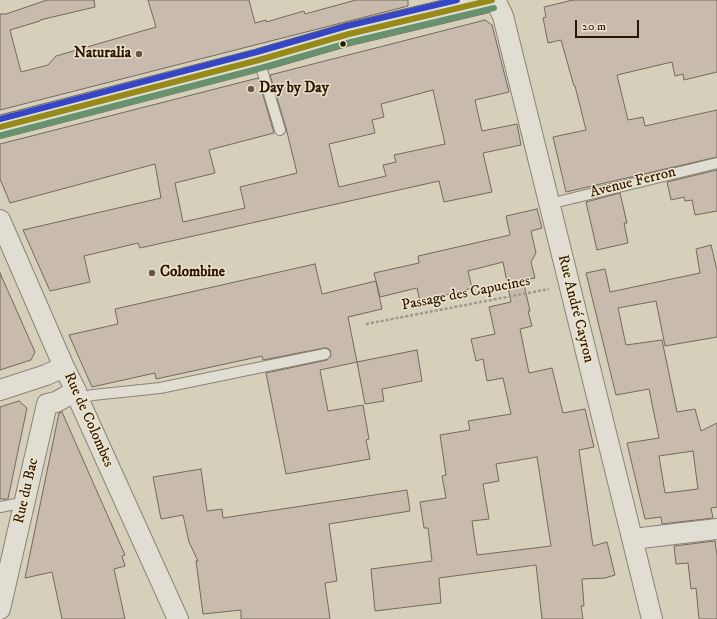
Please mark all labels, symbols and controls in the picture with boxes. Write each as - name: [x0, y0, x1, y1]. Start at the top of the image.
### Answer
- scale bar: [577, 12, 641, 38]
- text: 20 m: [582, 19, 606, 34]
- unlabelled marker: [338, 39, 348, 49]
- place label: Naturalia: [74, 45, 131, 63]
- marker: Naturalia: [134, 49, 144, 59]
- place label: Day by Day: [259, 80, 329, 98]
- marker: Day by Day: [246, 84, 256, 94]
- street label: Avenue Ferron: [588, 164, 678, 202]
- street label: Rue André Cayron: [553, 253, 597, 365]
- place label: Colombine: [160, 264, 225, 282]
- marker: Colombine: [147, 268, 157, 278]
- street label: Passage des Capucines: [400, 273, 532, 315]
- street label: Rue de Colombes: [59, 370, 117, 470]
- street label: Rue du Bac: [11, 456, 43, 526]

